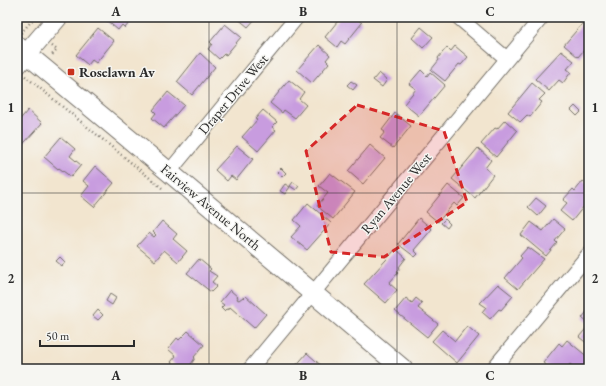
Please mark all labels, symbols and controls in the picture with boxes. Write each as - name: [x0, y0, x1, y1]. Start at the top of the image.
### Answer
- text: A: [110, 3, 121, 20]
- text: B: [299, 3, 307, 20]
- text: C: [485, 3, 495, 20]
- street label: Draper Drive West: [194, 50, 272, 138]
- place label: Roselawn Av: [79, 63, 155, 81]
- marker: Roselawn Av: [66, 67, 76, 77]
- text: 1: [8, 99, 15, 116]
- text: 1: [592, 99, 599, 116]
- street label: Ryan Avenue West: [357, 148, 436, 237]
- street label: Fairview Avenue North: [157, 160, 265, 254]
- text: 2: [8, 270, 15, 287]
- text: 2: [592, 270, 599, 287]
- scale bar: [40, 322, 134, 348]
- text: 50 m: [46, 328, 70, 344]
- text: A: [110, 367, 121, 384]
- text: B: [299, 367, 307, 384]
- text: C: [485, 367, 495, 384]

